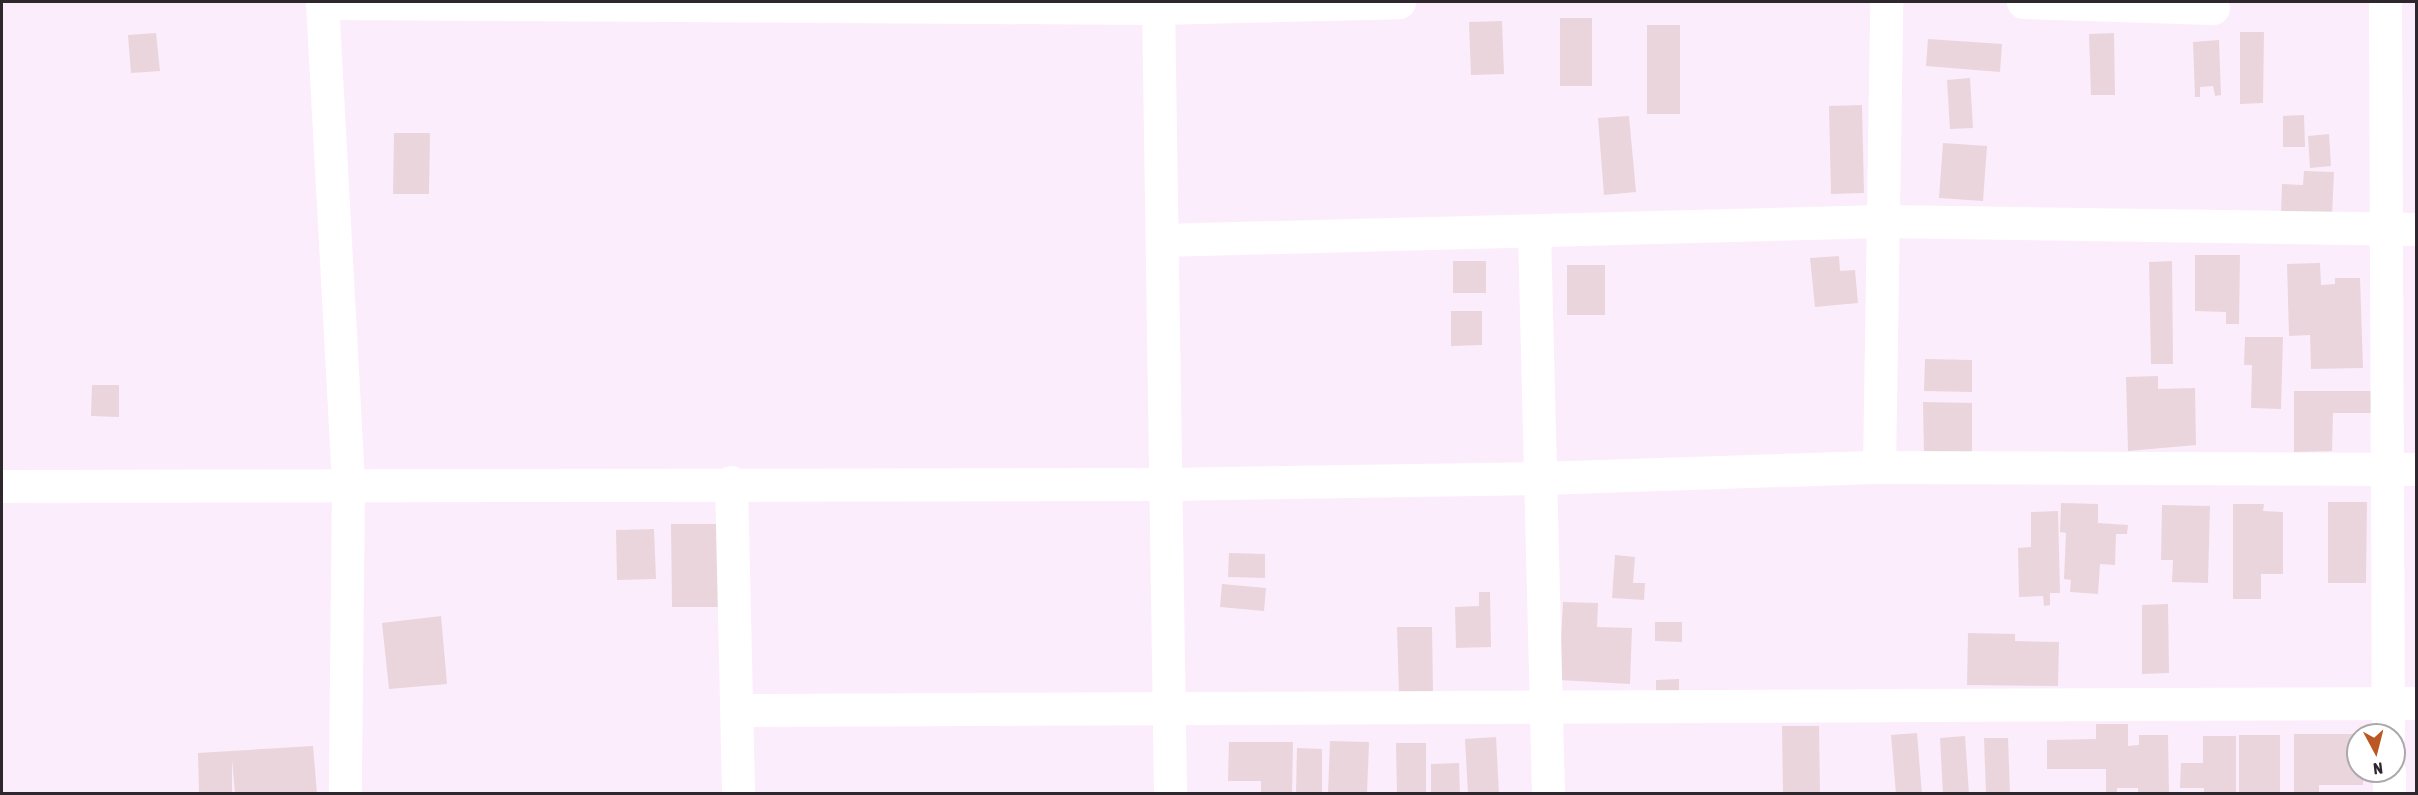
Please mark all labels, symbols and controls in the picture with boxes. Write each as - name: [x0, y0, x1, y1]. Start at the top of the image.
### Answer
- north arrow: [2346, 723, 2406, 783]
- text: N: [2372, 759, 2384, 778]

